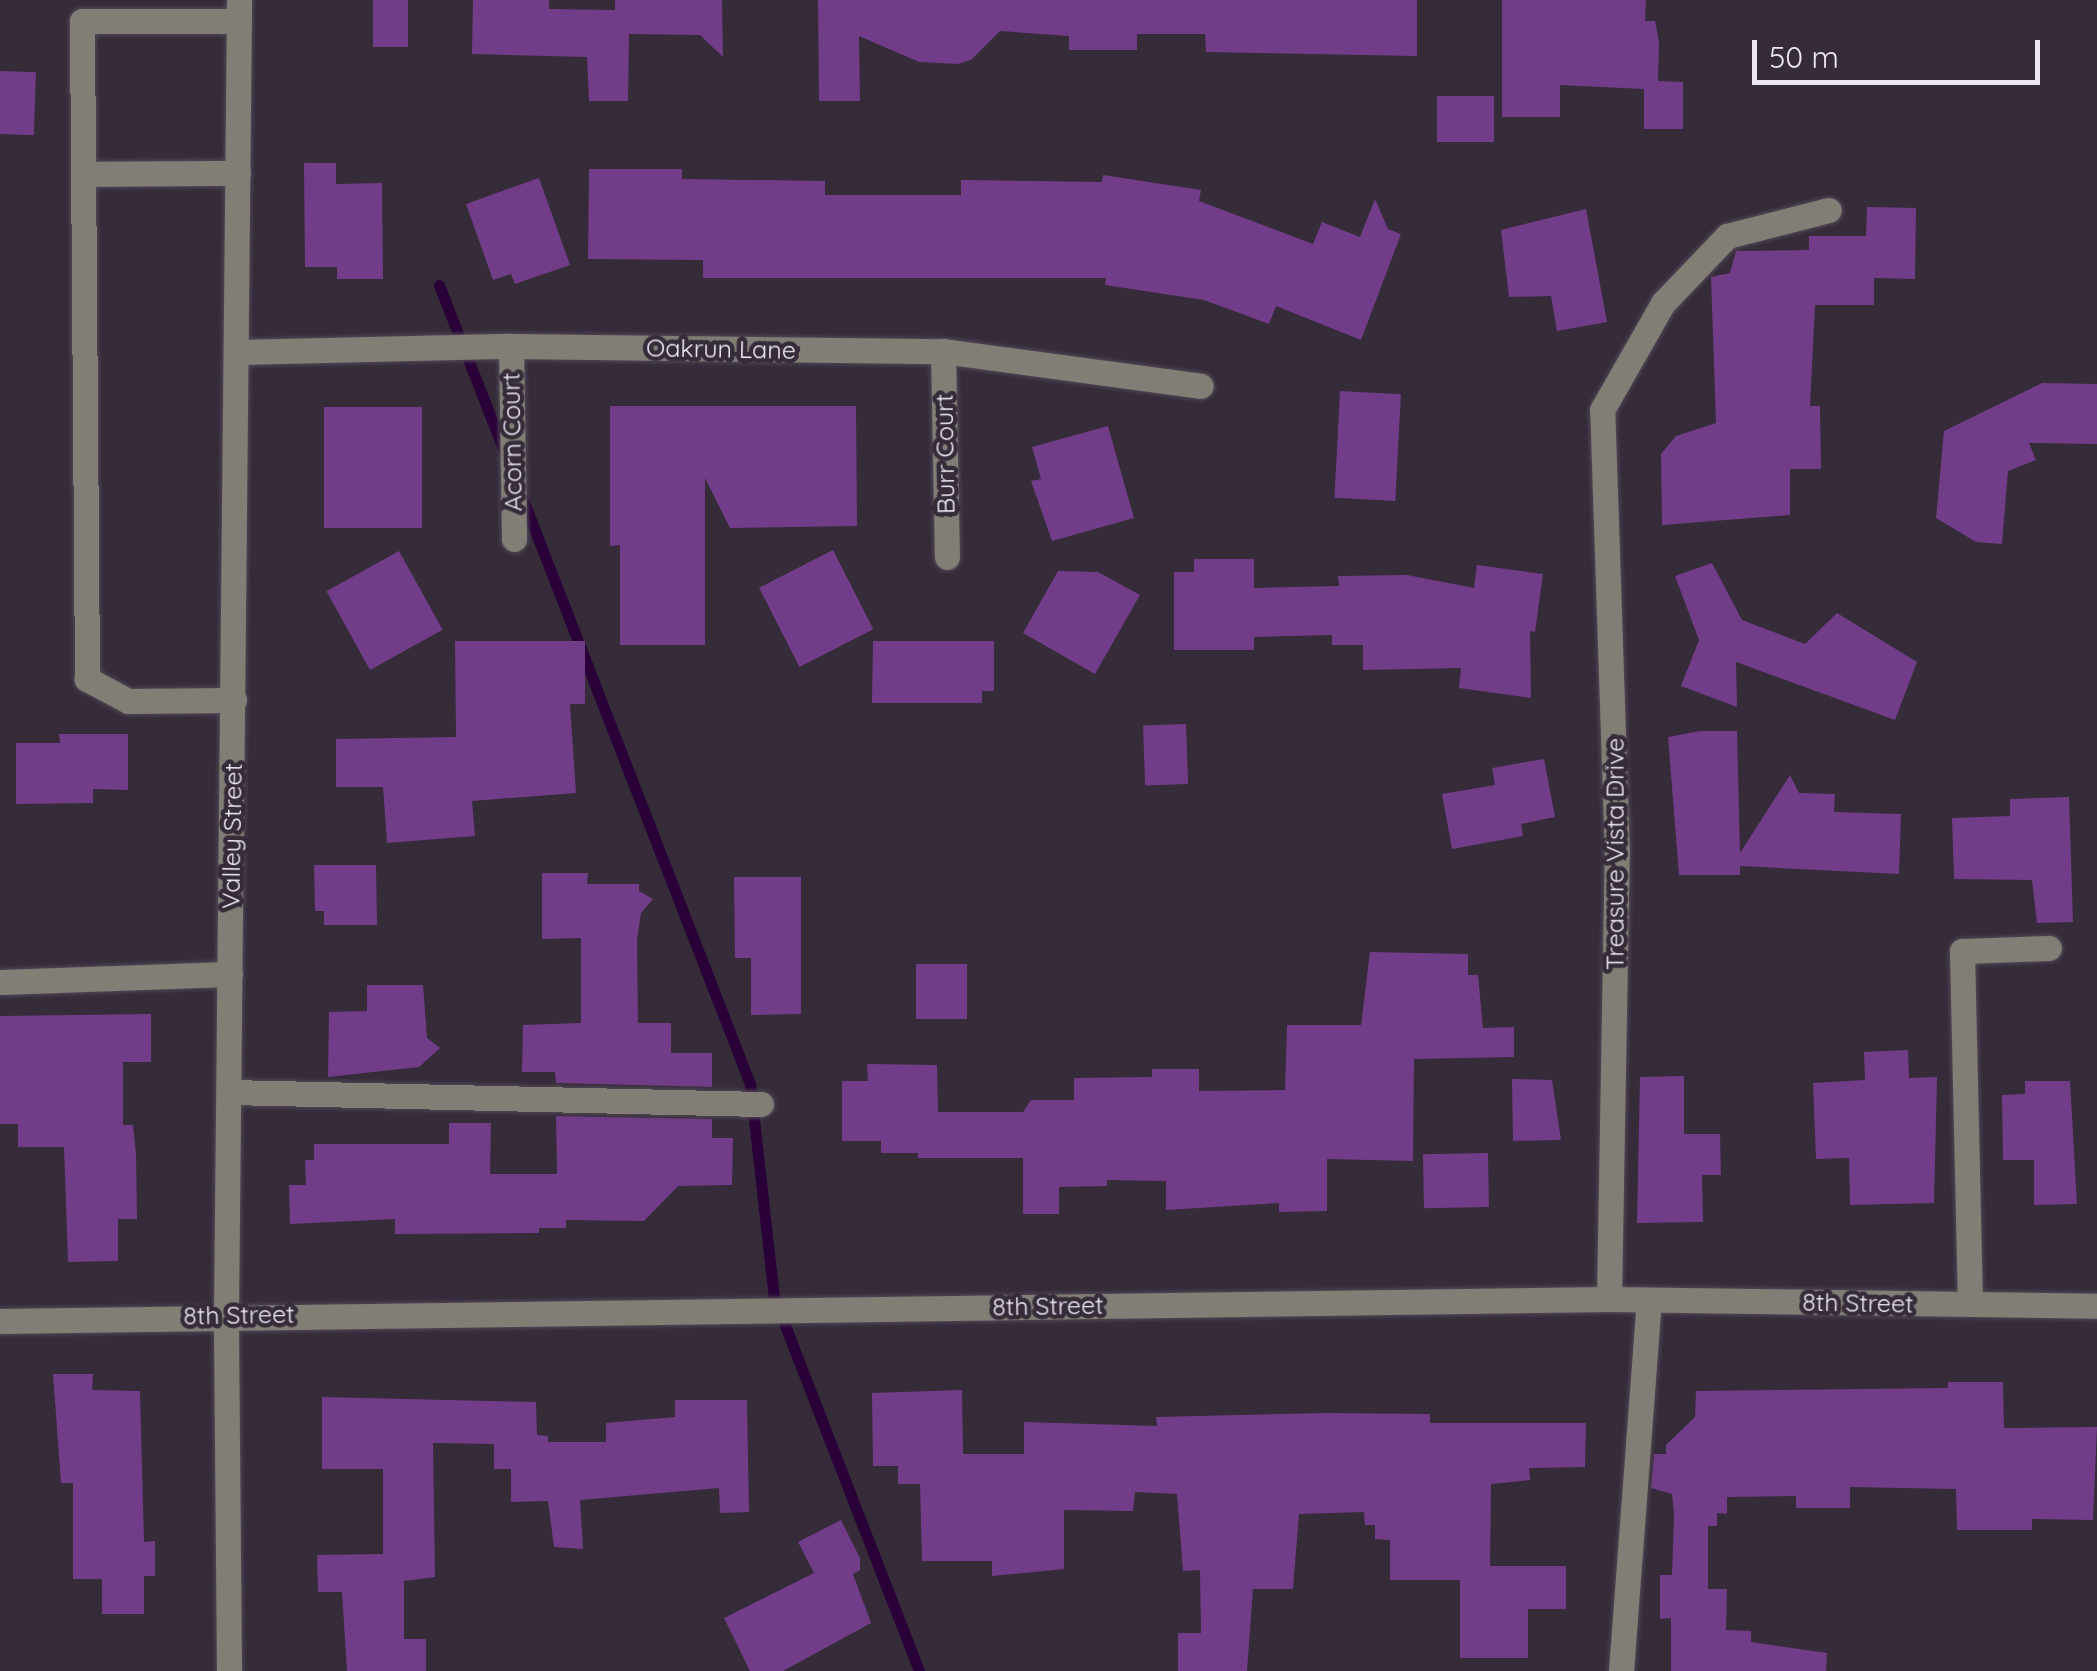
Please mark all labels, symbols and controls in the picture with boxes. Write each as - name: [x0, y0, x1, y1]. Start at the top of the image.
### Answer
- scale bar: [1757, 20, 2044, 82]
- text: 50 m: [1769, 38, 1839, 76]
- street label: Oakrun Lane: [646, 333, 796, 365]
- street label: Acorn Court: [496, 372, 528, 512]
- street label: Burr Court: [929, 394, 961, 514]
- street label: Treasure Vista Drive: [1600, 738, 1630, 970]
- street label: Valley Street: [216, 763, 248, 909]
- street label: 8th Street: [1802, 1287, 1914, 1319]
- street label: 8th Street: [992, 1290, 1104, 1322]
- street label: 8th Street: [183, 1299, 295, 1331]

